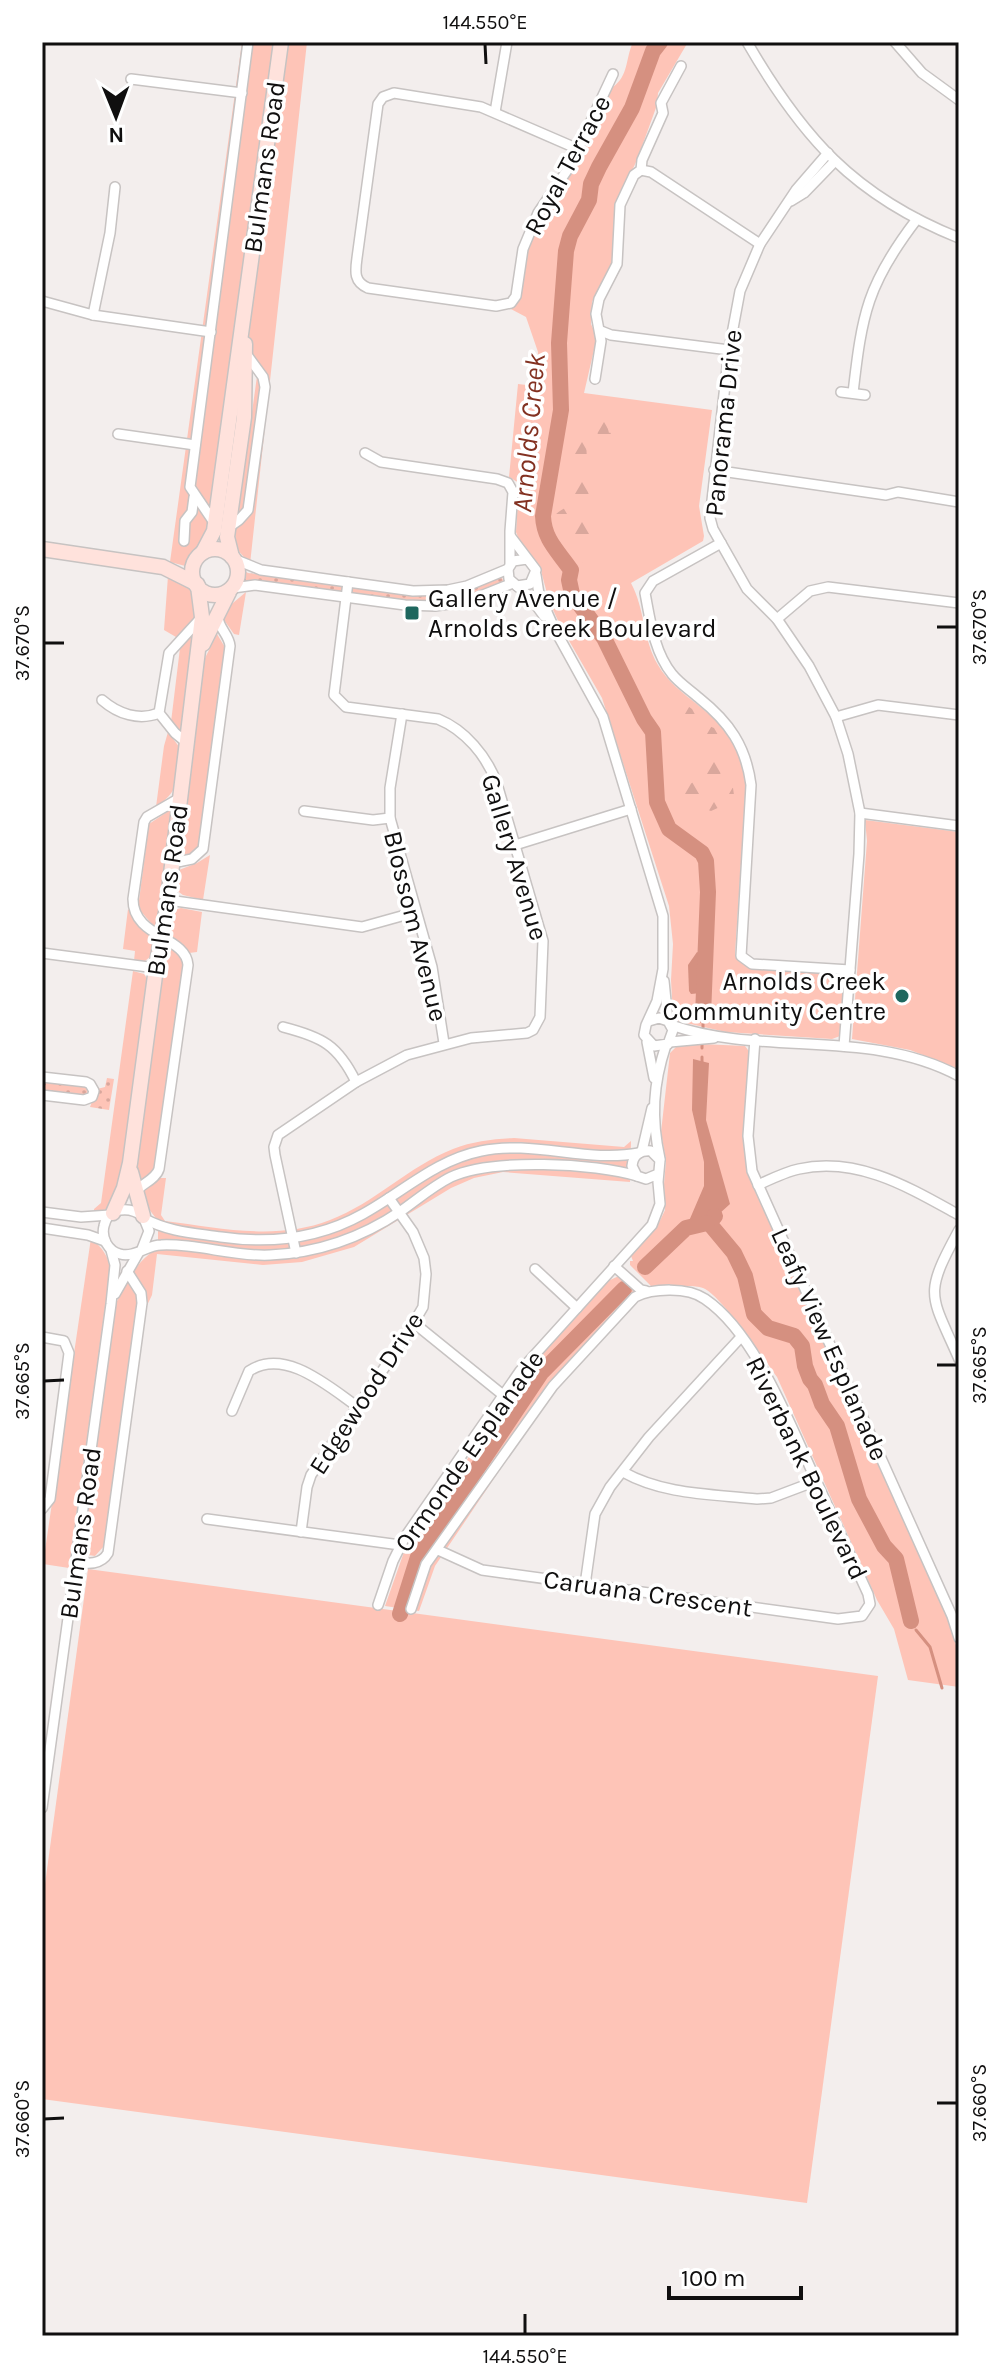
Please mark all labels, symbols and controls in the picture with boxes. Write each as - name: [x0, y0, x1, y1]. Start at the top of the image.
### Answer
- text: 144.550°E: [442, 11, 528, 34]
- north arrow: [76, 76, 156, 156]
- street label: Bulmans Road: [237, 79, 292, 255]
- street label: Royal Terrace: [518, 90, 617, 241]
- text: N: [108, 122, 124, 148]
- street label: Panorama Drive: [698, 328, 749, 518]
- water label: Arnolds Creek: [505, 351, 552, 514]
- place label: Gallery Avenue / Arnolds Creek Boulevard: [428, 583, 717, 644]
- text: 37.670°S: [968, 589, 991, 665]
- marker: Gallery Avenue / Arnolds Creek Boulevard: [403, 604, 421, 622]
- text: 37.670°S: [11, 605, 34, 681]
- street label: Gallery Avenue: [475, 770, 555, 944]
- street label: Bulmans Road: [140, 802, 195, 978]
- street label: Blossom Avenue: [377, 828, 454, 1025]
- place label: Arnolds Creek Community Centre: [662, 966, 886, 1027]
- marker: Arnolds Creek Community Centre: [893, 987, 911, 1005]
- street label: Leafy View Esplanade: [764, 1223, 895, 1465]
- street label: Edgewood Drive: [302, 1306, 431, 1480]
- text: 37.665°S: [968, 1326, 991, 1404]
- text: 37.665°S: [11, 1342, 34, 1420]
- street label: Ormonde Esplanade: [388, 1344, 551, 1558]
- street label: Riverbank Boulevard: [739, 1351, 874, 1585]
- street label: Bulmans Road: [53, 1445, 108, 1621]
- street label: Caruana Crescent: [542, 1563, 755, 1624]
- text: 37.660°S: [968, 2064, 991, 2142]
- text: 37.660°S: [11, 2080, 34, 2158]
- scale bar: [669, 2250, 801, 2300]
- text: 100 m: [681, 2264, 746, 2292]
- text: 144.550°E: [482, 2345, 568, 2368]

